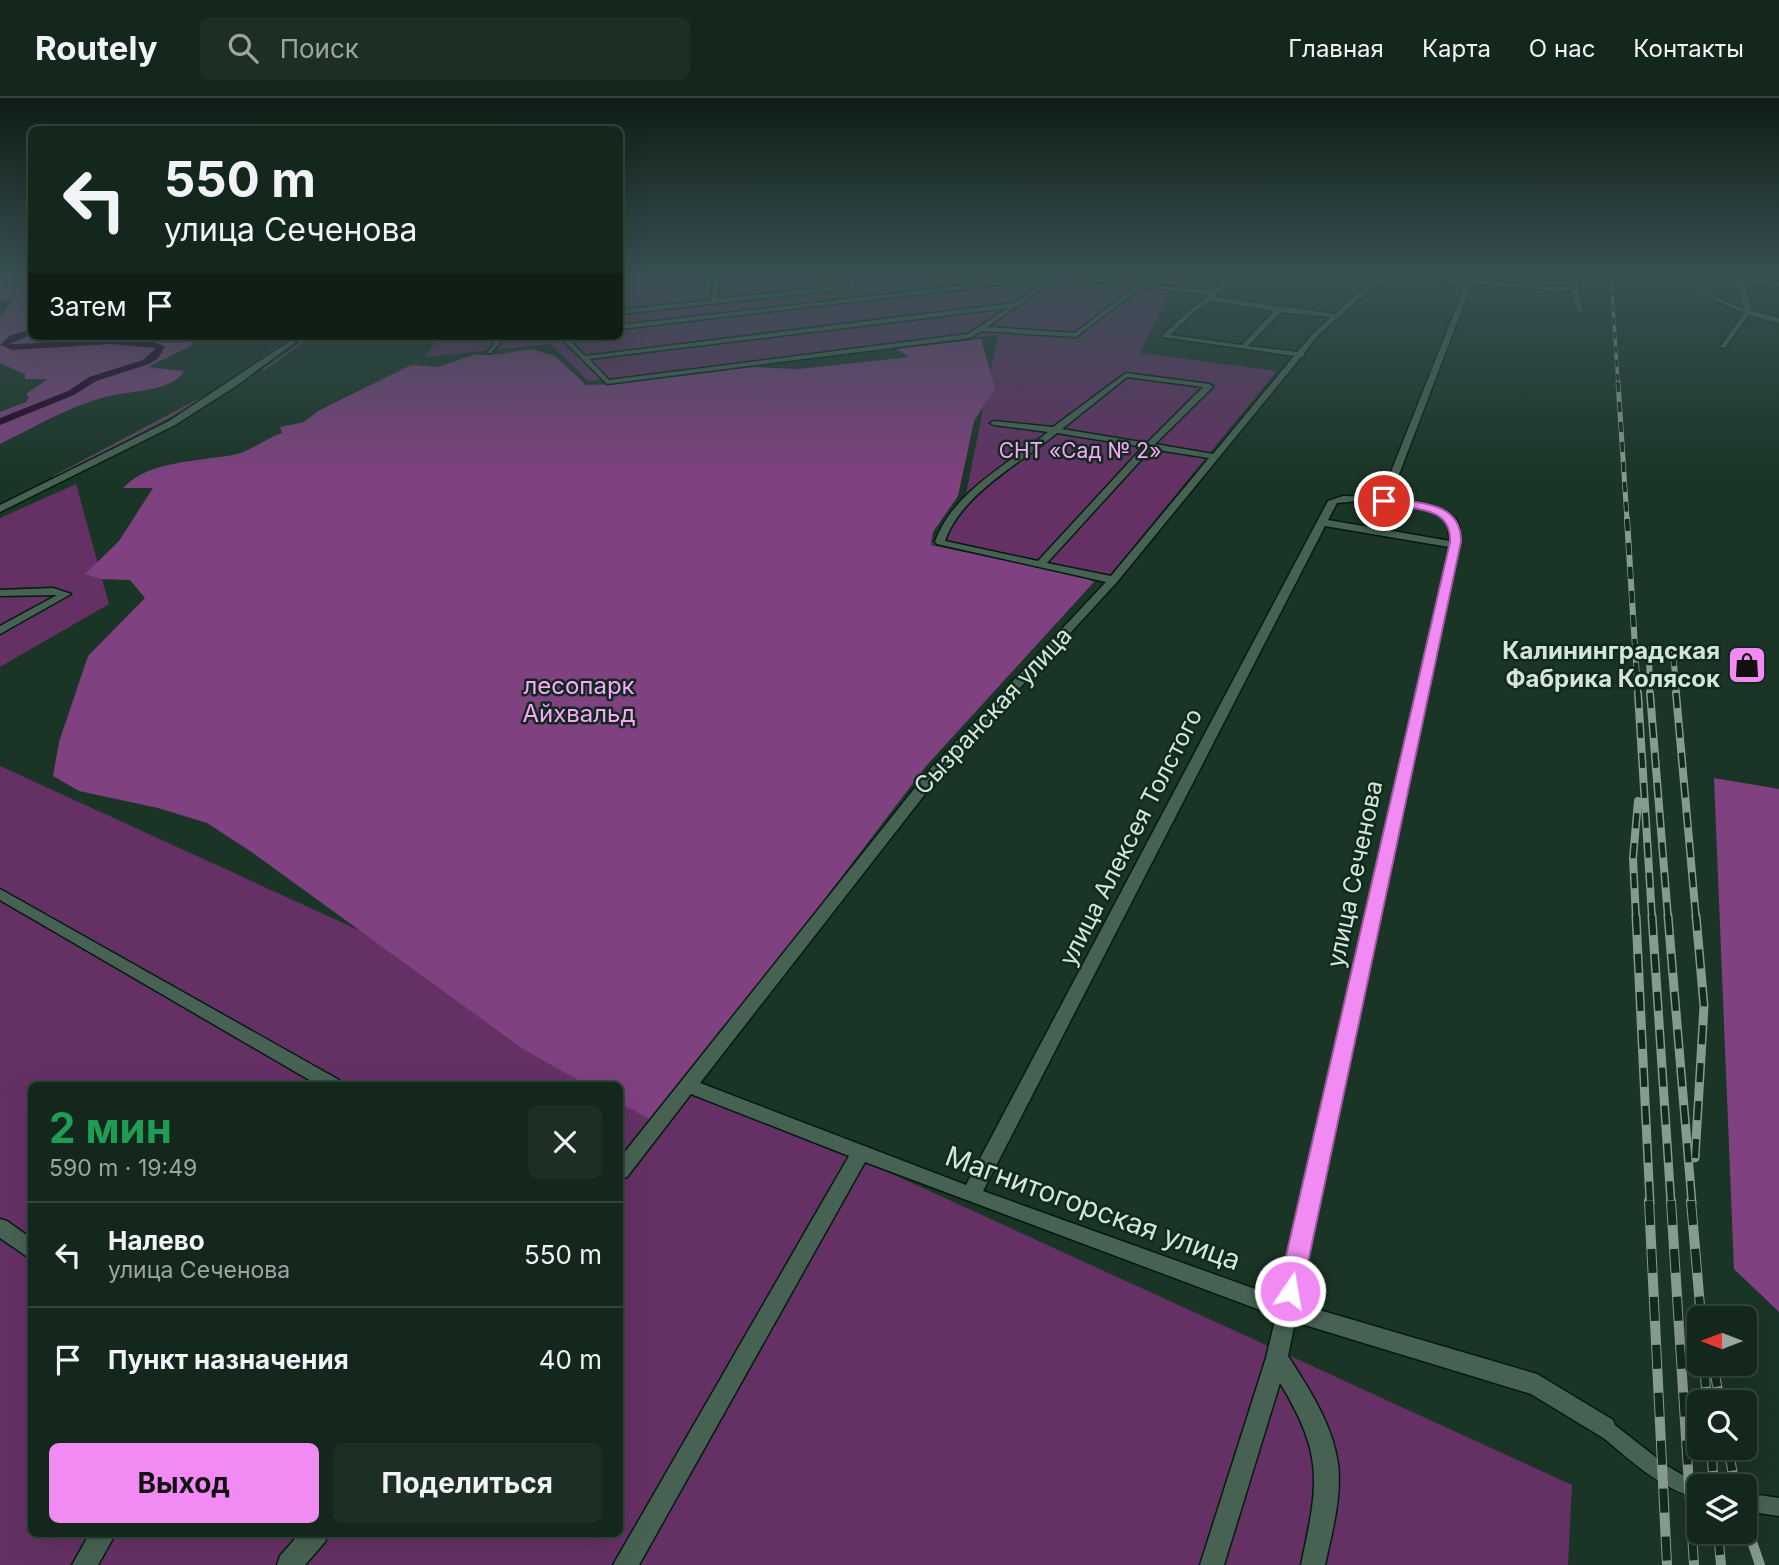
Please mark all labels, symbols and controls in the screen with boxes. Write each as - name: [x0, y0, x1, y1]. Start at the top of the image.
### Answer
- search box: [200, 17, 690, 80]
- text: Routely: [35, 28, 158, 68]
- icon: search: [224, 29, 262, 67]
- text: Поиск: [280, 33, 359, 64]
- text: Главная: [1288, 34, 1384, 63]
- text: Карта: [1422, 34, 1491, 63]
- text: О нас: [1529, 34, 1595, 63]
- text: Контакты: [1633, 34, 1744, 63]
- text: 550 m: [164, 150, 316, 209]
- icon: left: [49, 154, 140, 245]
- text: улица Сеченова: [164, 210, 418, 249]
- icon: arrive: [141, 287, 179, 325]
- text: Затем: [49, 291, 127, 322]
- park label: СНТ «Сад № 2»: [999, 438, 1161, 463]
- pin: [1354, 471, 1414, 531]
- icon: arrive: [1365, 482, 1403, 520]
- street label: Сызранская улица: [908, 621, 1078, 800]
- place label: Калининградская Фабрика Колясок: [1502, 636, 1720, 693]
- shop icon: Калининградская Фабрика Колясок: [1726, 644, 1768, 686]
- park label: лесопарк Айхвальд: [522, 671, 636, 728]
- street label: улица Алексея Толстого: [1053, 703, 1208, 970]
- street label: улица Сеченова: [1321, 778, 1388, 970]
- text: 2 мин: [49, 1102, 172, 1153]
- button: close: [528, 1105, 602, 1179]
- street label: Магнитогорская улица: [941, 1139, 1245, 1277]
- text: 590 m · 19:49: [49, 1154, 197, 1182]
- text: Налево: [108, 1225, 205, 1256]
- icon: left: [49, 1236, 87, 1274]
- text: 550 m: [524, 1239, 602, 1270]
- position arrow: [1253, 1254, 1327, 1328]
- text: улица Сеченова: [108, 1256, 290, 1284]
- north arrow: [1687, 1306, 1757, 1376]
- map controls: [1687, 1306, 1757, 1544]
- icon: arrive: [49, 1341, 87, 1379]
- text: Пункт назначения: [108, 1344, 349, 1375]
- text: 40 m: [539, 1344, 602, 1375]
- button: search: [1687, 1390, 1757, 1460]
- button: Выход: [49, 1443, 319, 1523]
- button: Поделиться: [333, 1443, 602, 1523]
- button: layers: [1687, 1474, 1757, 1544]

